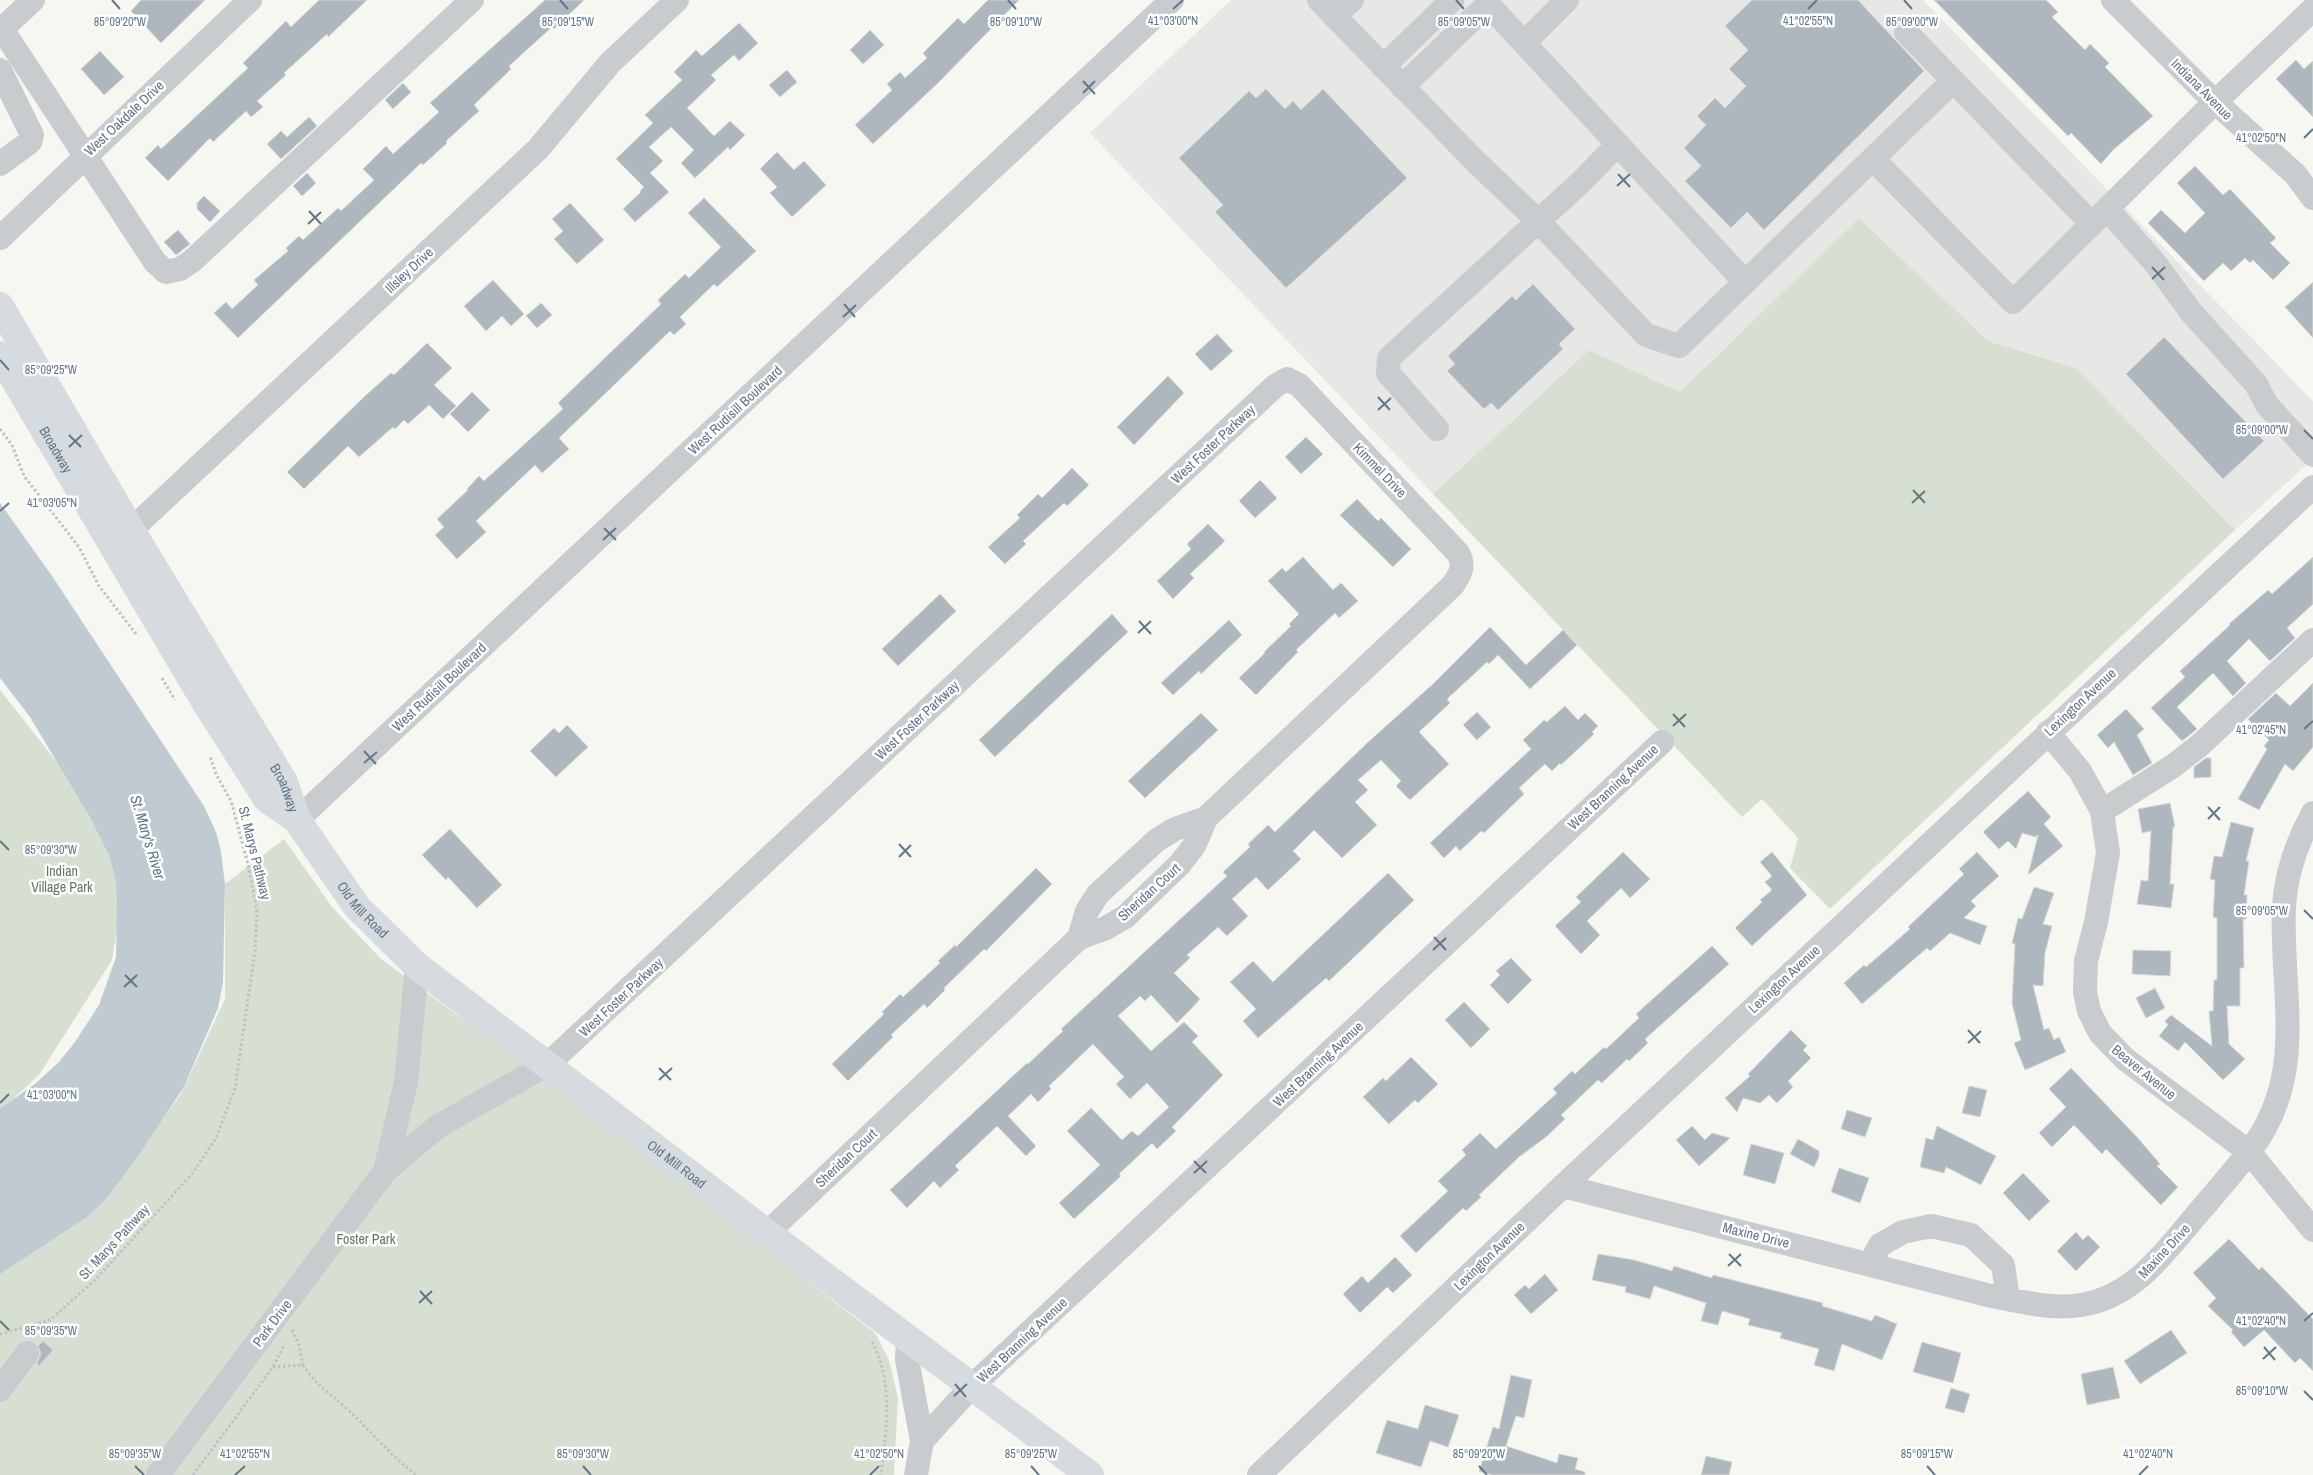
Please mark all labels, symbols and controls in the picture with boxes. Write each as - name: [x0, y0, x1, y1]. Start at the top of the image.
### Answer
- text: 41°03'00"N: [1148, 13, 1198, 29]
- text: 41°02'55"N: [1783, 13, 1833, 29]
- text: 85°09'20"W: [94, 14, 147, 30]
- text: 85°09'15"W: [542, 14, 595, 30]
- text: 85°09'10"W: [990, 14, 1043, 30]
- text: 85°09'05"W: [1438, 14, 1491, 30]
- text: 85°09'00"W: [1886, 14, 1939, 30]
- street label: Indiana Avenue: [2167, 54, 2237, 124]
- street label: West Oakdale Drive: [80, 76, 168, 160]
- text: 41°02'50"N: [2236, 130, 2286, 146]
- street label: Illsley Drive: [381, 243, 437, 297]
- text: 85°09'25"W: [25, 362, 78, 378]
- street label: West Rudisill Boulevard: [684, 362, 786, 458]
- street label: West Foster Parkway: [1167, 400, 1259, 488]
- text: 85°09'00"W: [2236, 422, 2289, 438]
- street label: Broadway: [35, 423, 77, 476]
- street label: Kimmel Drive: [1349, 439, 1411, 501]
- text: 41°03'05"N: [27, 495, 77, 511]
- street label: West Rudisill Boulevard: [388, 639, 490, 735]
- street label: Lexington Avenue: [2040, 664, 2120, 740]
- street label: West Foster Parkway: [871, 676, 963, 764]
- text: 41°02'45"N: [2236, 722, 2286, 738]
- street label: West Branning Avenue: [1564, 741, 1662, 833]
- street label: Broadway: [266, 760, 303, 815]
- water label: St. Mary's River: [125, 792, 171, 883]
- street label: St. Marys Pathway: [235, 804, 275, 902]
- text: 85°09'30"W: [25, 842, 78, 858]
- street label: Sheridan Court: [1114, 859, 1184, 925]
- park label: Indian Village Park: [31, 862, 93, 896]
- street label: Old Mill Road: [333, 878, 392, 942]
- text: 85°09'05"W: [2236, 903, 2289, 919]
- street label: Lexington Avenue: [1744, 941, 1824, 1017]
- street label: West Foster Parkway: [575, 953, 667, 1041]
- street label: West Branning Avenue: [1269, 1018, 1367, 1110]
- street label: Beaver Avenue: [2108, 1041, 2180, 1103]
- text: 41°03'00"N: [27, 1087, 77, 1103]
- street label: Sheridan Court: [811, 1125, 881, 1191]
- street label: Old Mill Road: [644, 1136, 710, 1192]
- street label: St. Marys Pathway: [75, 1201, 153, 1283]
- street label: Lexington Avenue: [1450, 1218, 1528, 1294]
- street label: Maxine Drive: [1721, 1218, 1791, 1252]
- street label: Maxine Drive: [2134, 1220, 2194, 1282]
- park label: Foster Park: [337, 1230, 396, 1248]
- street label: West Branning Avenue: [973, 1294, 1071, 1386]
- street label: Park Drive: [248, 1296, 296, 1350]
- text: 41°02'40"N: [2236, 1313, 2286, 1329]
- text: 85°09'35"W: [25, 1323, 78, 1339]
- text: 85°09'10"W: [2236, 1383, 2289, 1399]
- text: 85°09'35"W: [109, 1446, 162, 1462]
- text: 41°02'55"N: [220, 1446, 270, 1462]
- text: 85°09'30"W: [557, 1446, 610, 1462]
- text: 41°02'50"N: [854, 1446, 904, 1462]
- text: 85°09'25"W: [1005, 1446, 1058, 1462]
- text: 85°09'20"W: [1453, 1446, 1506, 1462]
- text: 85°09'15"W: [1901, 1446, 1954, 1462]
- text: 41°02'40"N: [2123, 1446, 2173, 1462]

